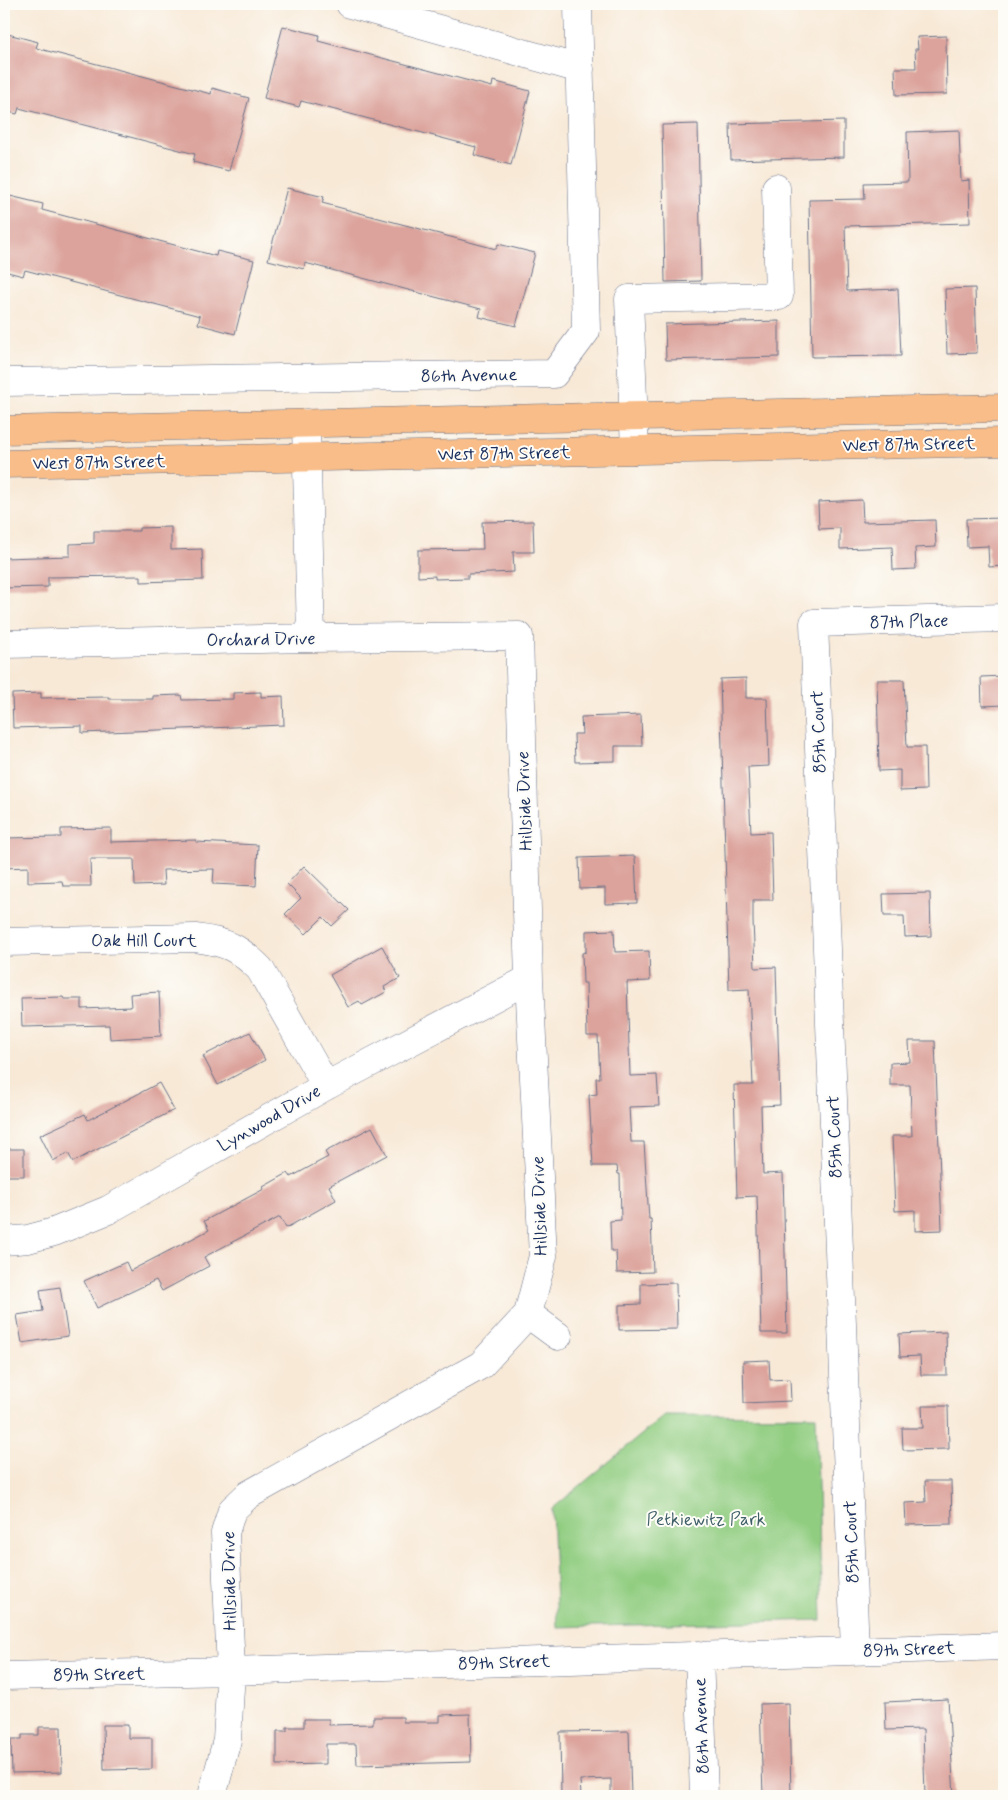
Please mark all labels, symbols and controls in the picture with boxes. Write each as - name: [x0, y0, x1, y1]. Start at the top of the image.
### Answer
- street label: 86th Avenue: [421, 363, 518, 389]
- street label: West 87th Street: [843, 432, 976, 458]
- street label: West 87th Street: [438, 441, 571, 467]
- street label: West 87th Street: [33, 450, 166, 476]
- street label: 87th Place: [869, 609, 949, 635]
- street label: Orchard Drive: [206, 627, 316, 653]
- street label: 85th Court: [806, 690, 832, 774]
- street label: Hillside Drive: [511, 751, 539, 851]
- street label: Oak Hill Court: [91, 929, 197, 953]
- street label: Lynwood Drive: [213, 1080, 326, 1158]
- street label: 85th Court: [822, 1095, 848, 1179]
- street label: Hillside Drive: [526, 1156, 554, 1256]
- street label: 85th Court: [839, 1500, 865, 1584]
- park label: Petkiewitz Park: [646, 1508, 766, 1532]
- street label: Hillside Drive: [217, 1531, 243, 1631]
- street label: 89th Street: [862, 1636, 956, 1664]
- street label: 89th Street: [457, 1649, 551, 1677]
- street label: 89th Street: [53, 1662, 146, 1688]
- street label: 86th Avenue: [688, 1677, 716, 1775]

